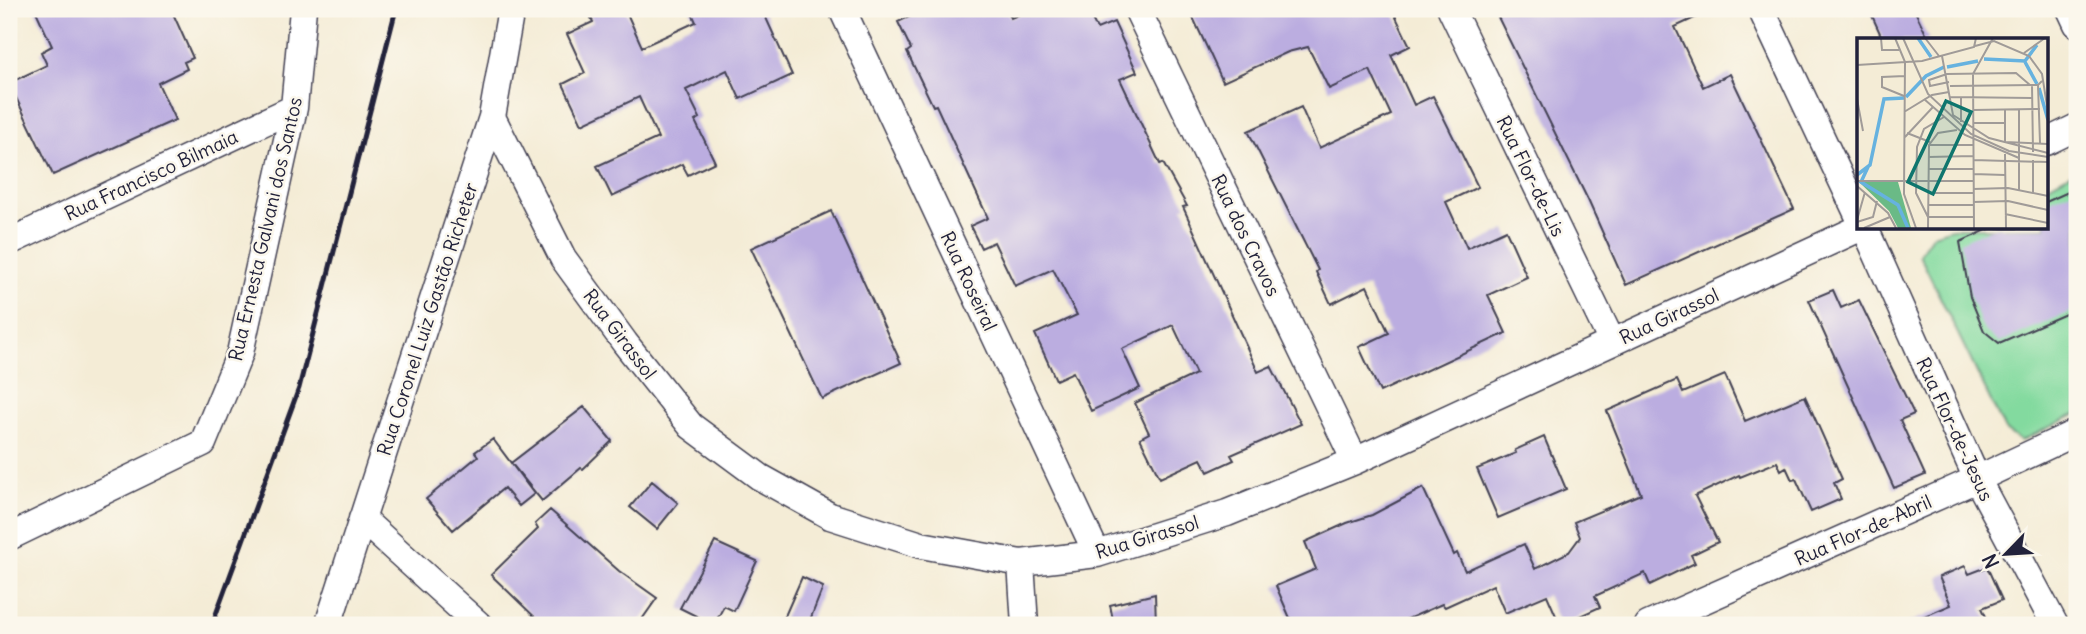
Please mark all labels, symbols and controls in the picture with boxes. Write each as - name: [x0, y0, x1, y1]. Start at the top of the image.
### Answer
- inset map: [1857, 38, 2048, 229]
- street label: Rua Ernesta Galvani dos Santos: [223, 95, 307, 363]
- street label: Rua Flor-de-Lis: [1491, 112, 1571, 240]
- street label: Rua Francisco Bilmaia: [60, 124, 242, 226]
- street label: Rua dos Cravos: [1206, 170, 1286, 300]
- street label: Rua Coronel Luiz Gastão Richeter: [371, 179, 483, 459]
- street label: Rua Roseiral: [936, 228, 1002, 334]
- street label: Rua Girassol: [1615, 283, 1723, 349]
- street label: Rua Girassol: [578, 284, 662, 384]
- street label: Rua Flor-de-Jesus: [1911, 353, 1999, 505]
- street label: Rua Flor-de-Abril: [1791, 489, 1935, 571]
- street label: Rua Girassol: [1092, 510, 1202, 564]
- north arrow: [1970, 518, 2040, 588]
- text: N: [1977, 550, 2004, 572]

